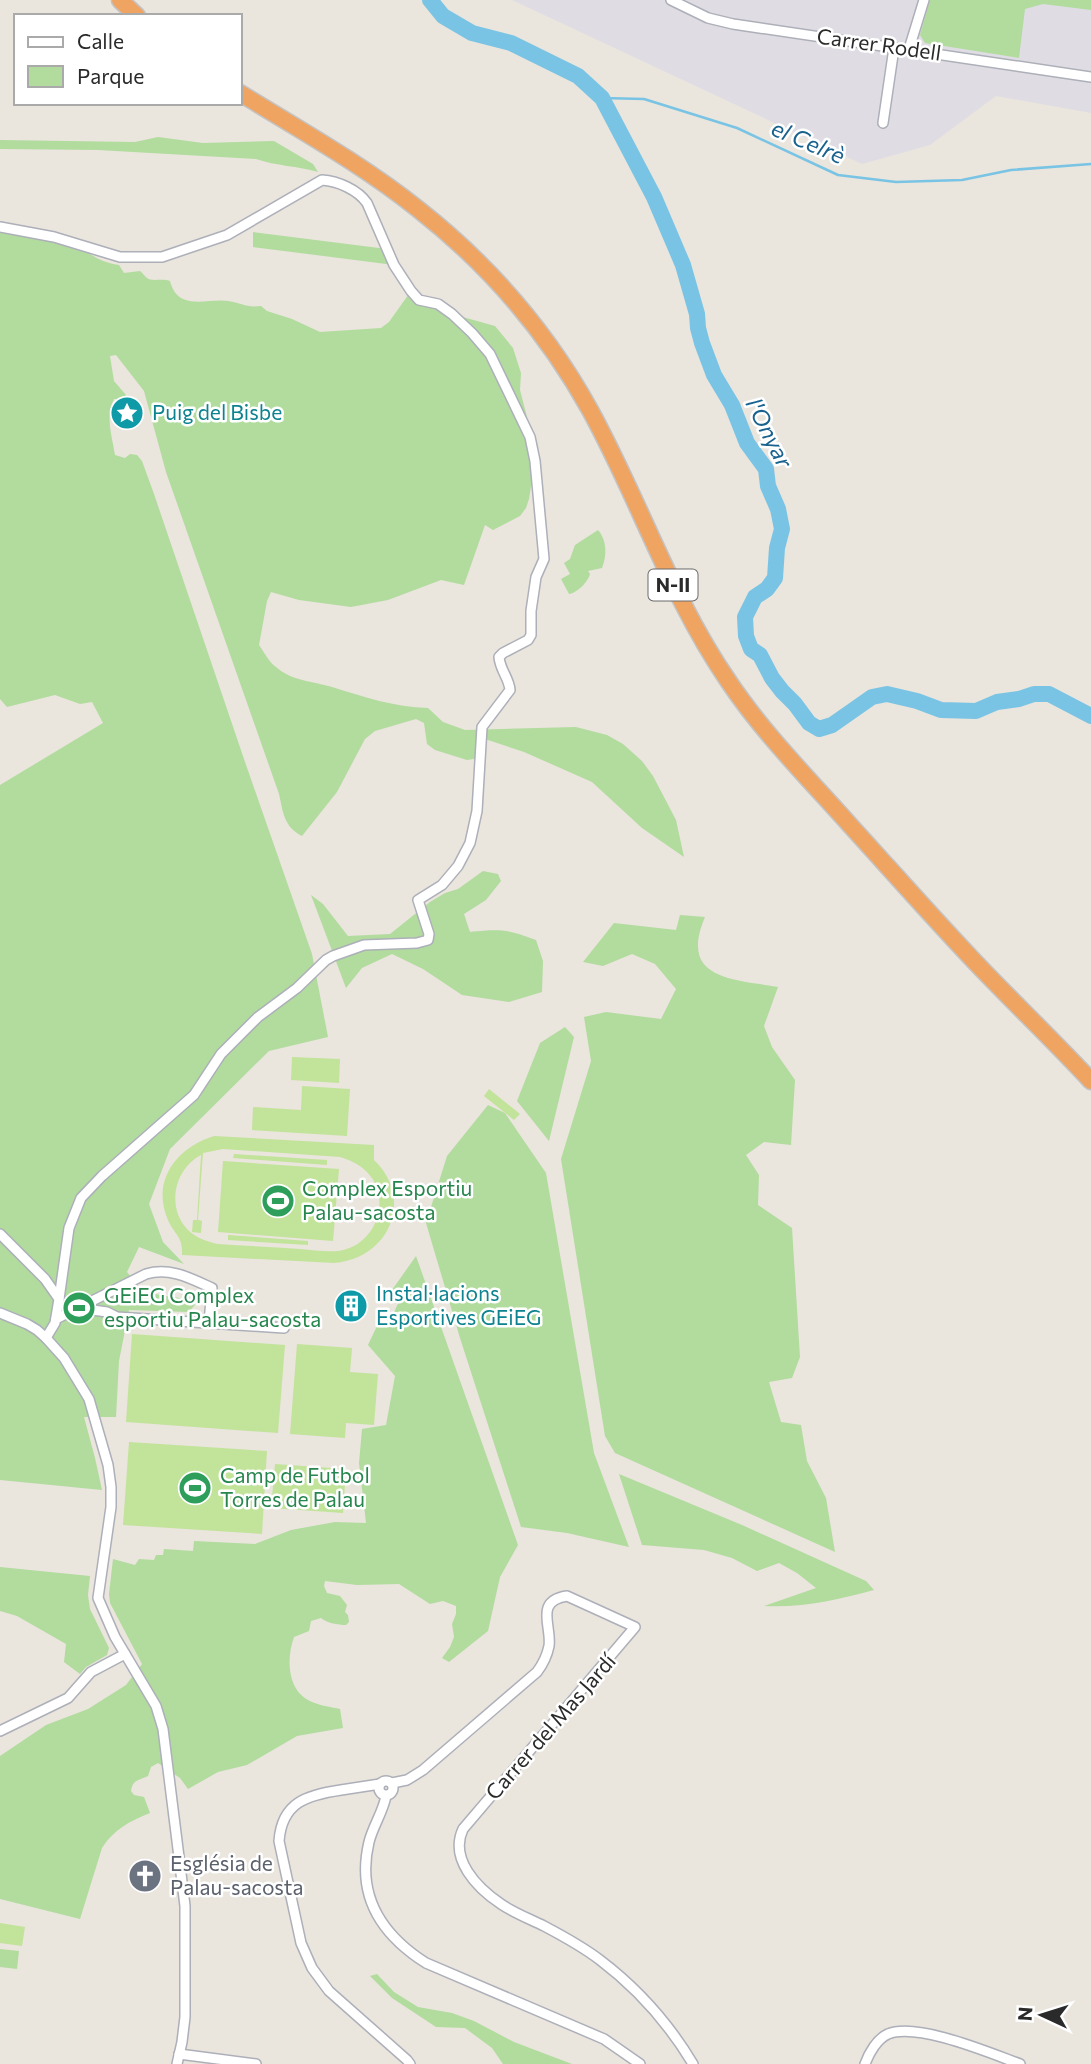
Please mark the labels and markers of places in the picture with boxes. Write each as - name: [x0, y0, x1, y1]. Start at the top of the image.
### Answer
- place icon: Puig del Bisbe: [108, 394, 146, 432]
- place label: Puig del Bisbe: [152, 399, 282, 424]
- place label: Complex Esportiu Palau-sacosta: [302, 1175, 472, 1224]
- sports icon: Complex Esportiu Palau-sacosta: [259, 1182, 297, 1220]
- place label: Instal·lacions Esportives GEiEG: [376, 1280, 542, 1329]
- place label: GEiEG Complex esportiu Palau-sacosta: [104, 1282, 321, 1331]
- building icon: Instal·lacions Esportives GEiEG: [332, 1287, 370, 1325]
- sports icon: GEiEG Complex esportiu Palau-sacosta: [60, 1289, 98, 1327]
- place label: Camp de Futbol Torres de Palau: [220, 1462, 370, 1511]
- sports icon: Camp de Futbol Torres de Palau: [176, 1469, 214, 1507]
- place label: Església de Palau-sacosta: [170, 1850, 303, 1899]
- church icon: Església de Palau-sacosta: [126, 1857, 164, 1895]

